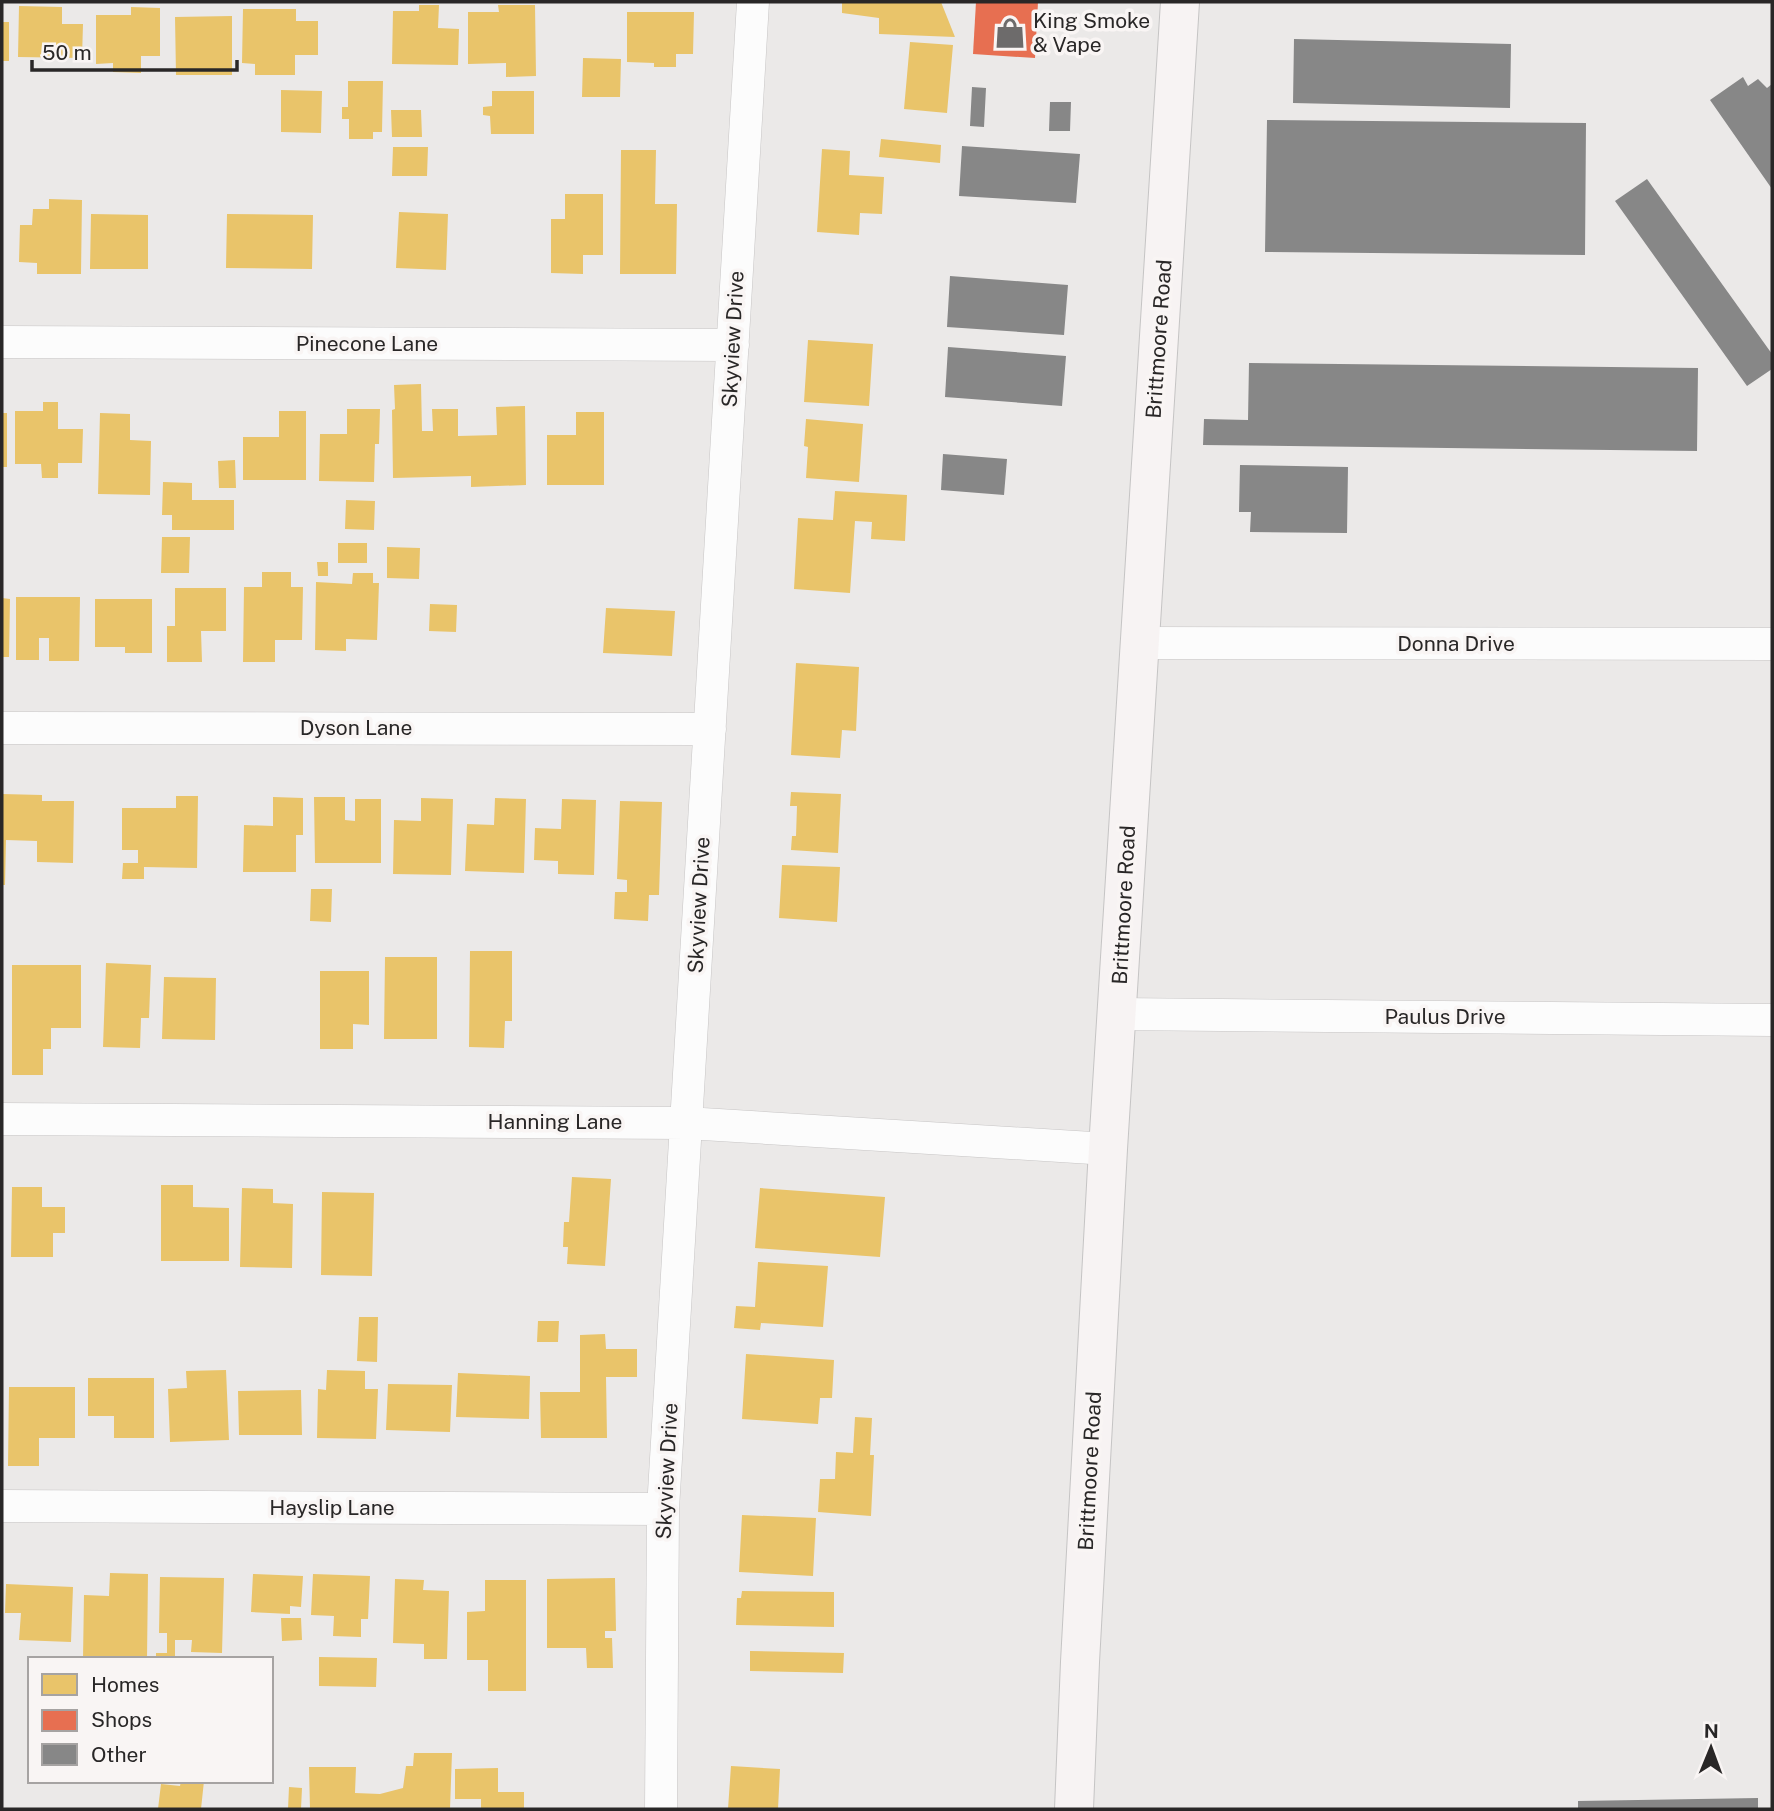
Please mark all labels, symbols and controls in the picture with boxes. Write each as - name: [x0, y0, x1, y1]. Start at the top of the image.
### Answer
- place label: King Smoke & Vape: [1033, 8, 1150, 57]
- shop icon: King Smoke & Vape: [993, 16, 1027, 50]
- scale bar: [32, 28, 236, 72]
- text: 50 m: [42, 40, 92, 65]
- street label: Brittmoore Road: [1140, 259, 1177, 419]
- street label: Skyview Drive: [716, 270, 749, 408]
- street label: Pinecone Lane: [296, 331, 438, 356]
- street label: Donna Drive: [1397, 631, 1515, 656]
- street label: Dyson Lane: [300, 715, 412, 740]
- street label: Brittmoore Road: [1107, 825, 1140, 985]
- street label: Skyview Drive: [682, 836, 715, 974]
- street label: Paulus Drive: [1384, 1004, 1506, 1029]
- street label: Hanning Lane: [488, 1109, 622, 1134]
- street label: Brittmoore Road: [1073, 1391, 1106, 1551]
- street label: Skyview Drive: [650, 1402, 683, 1540]
- street label: Hayslip Lane: [269, 1495, 395, 1520]
- legend: [28, 1657, 273, 1783]
- text: Homes: [91, 1672, 159, 1697]
- text: Shops: [91, 1707, 152, 1732]
- north arrow: [1676, 1713, 1746, 1783]
- text: N: [1704, 1720, 1719, 1742]
- text: Other: [91, 1742, 147, 1767]

